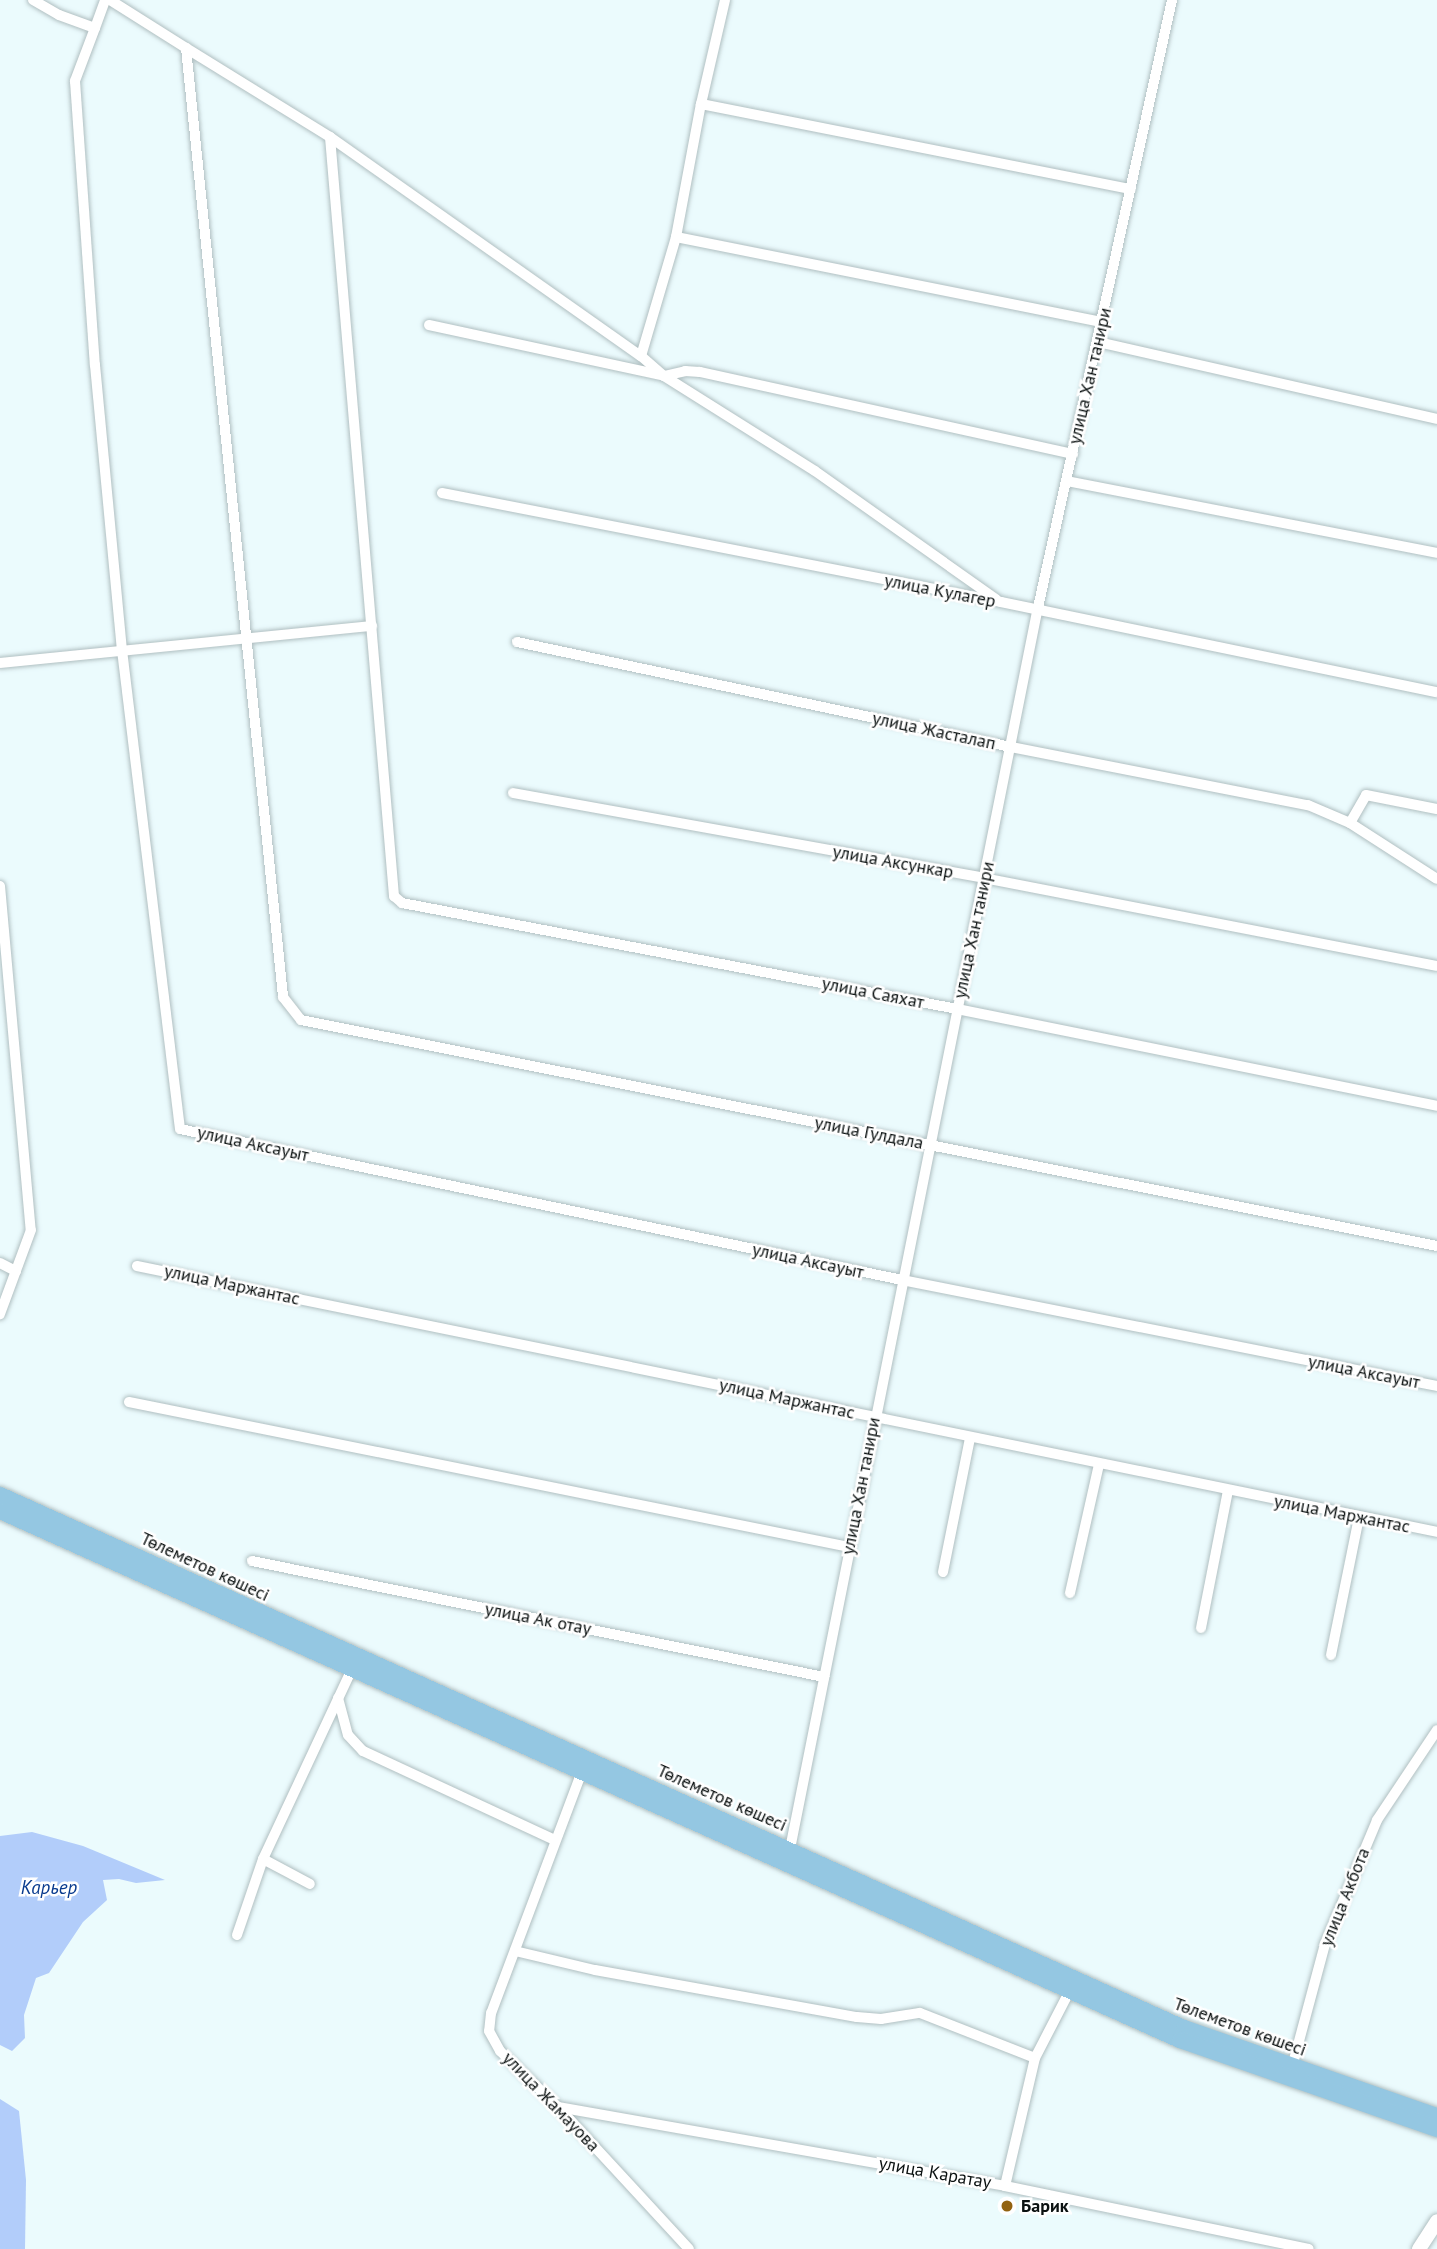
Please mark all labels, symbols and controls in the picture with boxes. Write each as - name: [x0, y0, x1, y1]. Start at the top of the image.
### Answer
- street label: улица Хан танири: [1064, 305, 1116, 447]
- street label: улица Кулагер: [883, 570, 997, 612]
- street label: улица Жасталап: [870, 707, 998, 755]
- street label: улица Аксункар: [831, 841, 955, 883]
- street label: улица Хан танири: [949, 859, 999, 1001]
- street label: улица Саяхат: [820, 973, 926, 1013]
- street label: улица Гулдала: [813, 1112, 925, 1154]
- street label: улица Аксауыт: [195, 1122, 311, 1166]
- street label: улица Аксауыт: [750, 1239, 866, 1283]
- street label: улица Маржантас: [162, 1260, 302, 1310]
- street label: улица Аксауыт: [1306, 1351, 1422, 1393]
- street label: улица Маржантас: [717, 1374, 857, 1424]
- street label: улица Хан танири: [837, 1415, 885, 1557]
- street label: улица Маржантас: [1272, 1490, 1412, 1538]
- street label: Төлеметов көшесі: [137, 1528, 273, 1606]
- street label: улица Ак отау: [483, 1598, 593, 1640]
- street label: Төлеметов көшесі: [654, 1760, 790, 1836]
- street label: улица Акбота: [1315, 1844, 1375, 1950]
- water label: Карьер: [21, 1877, 77, 1899]
- street label: Төлеметов көшесі: [1171, 1993, 1309, 2061]
- street label: улица Жамауова: [498, 2048, 604, 2156]
- street label: улица Каратау: [877, 2152, 993, 2194]
- place label: Барик: [1021, 2195, 1069, 2217]
- marker: Барик: [999, 2198, 1015, 2214]

